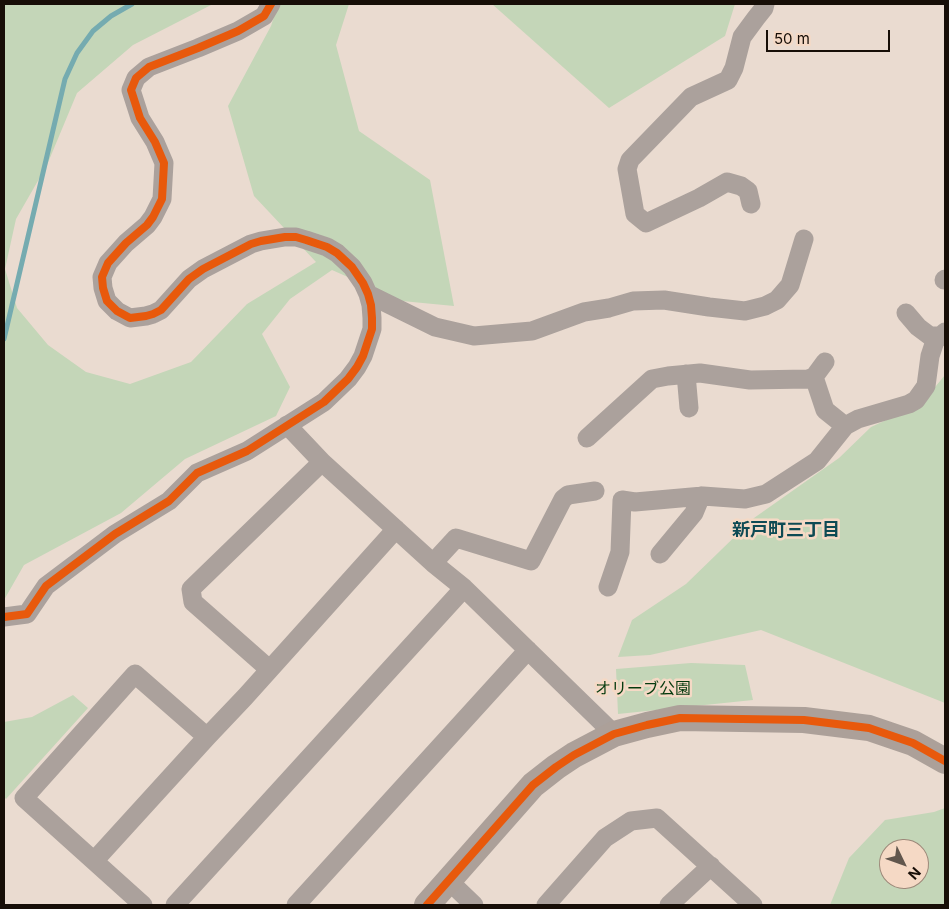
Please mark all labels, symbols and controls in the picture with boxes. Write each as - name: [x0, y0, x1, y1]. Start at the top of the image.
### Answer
- scale bar: [769, 20, 893, 52]
- text: 50 m: [774, 29, 810, 48]
- district label: 新戸町三丁目: [732, 520, 840, 542]
- park label: オリーブ公園: [595, 679, 691, 699]
- north arrow: [879, 839, 929, 889]
- text: N: [905, 864, 925, 883]

